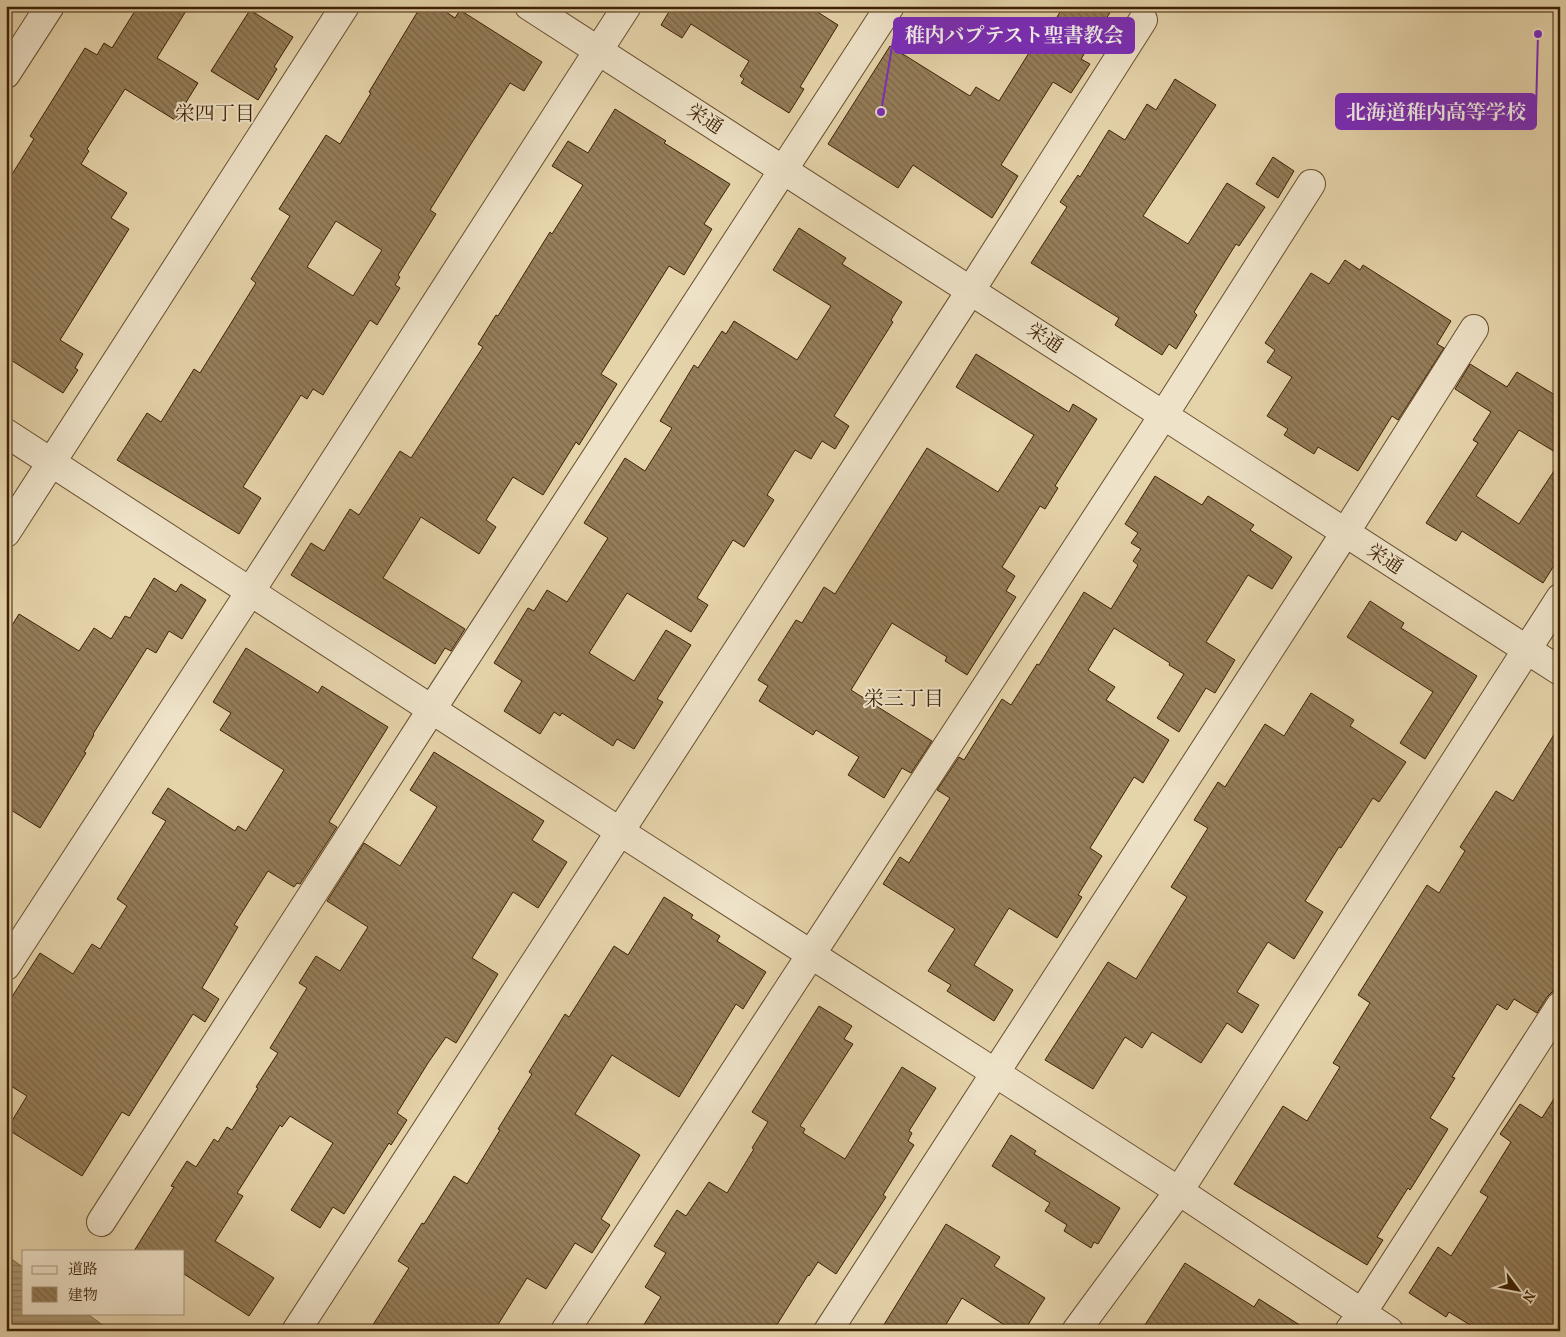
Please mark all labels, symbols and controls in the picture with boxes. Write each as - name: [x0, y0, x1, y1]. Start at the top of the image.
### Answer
- callout: 稚内バプテスト聖書教会: [894, 18, 1134, 53]
- text: 稚内バプテスト聖書教会: [904, 24, 1124, 47]
- callout: 北海道稚内高等学校: [1336, 94, 1536, 129]
- street label: 栄通: [683, 99, 727, 139]
- text: 北海道稚内高等学校: [1346, 101, 1526, 124]
- district label: 栄四丁目: [175, 102, 255, 125]
- street label: 栄通: [1023, 318, 1067, 358]
- street label: 栄通: [1363, 539, 1407, 579]
- district label: 栄三丁目: [864, 687, 944, 710]
- legend: [22, 1250, 185, 1314]
- text: 道路: [68, 1260, 98, 1278]
- north arrow: [1494, 1264, 1544, 1314]
- text: 建物: [68, 1286, 98, 1304]
- text: N: [1518, 1288, 1539, 1306]

